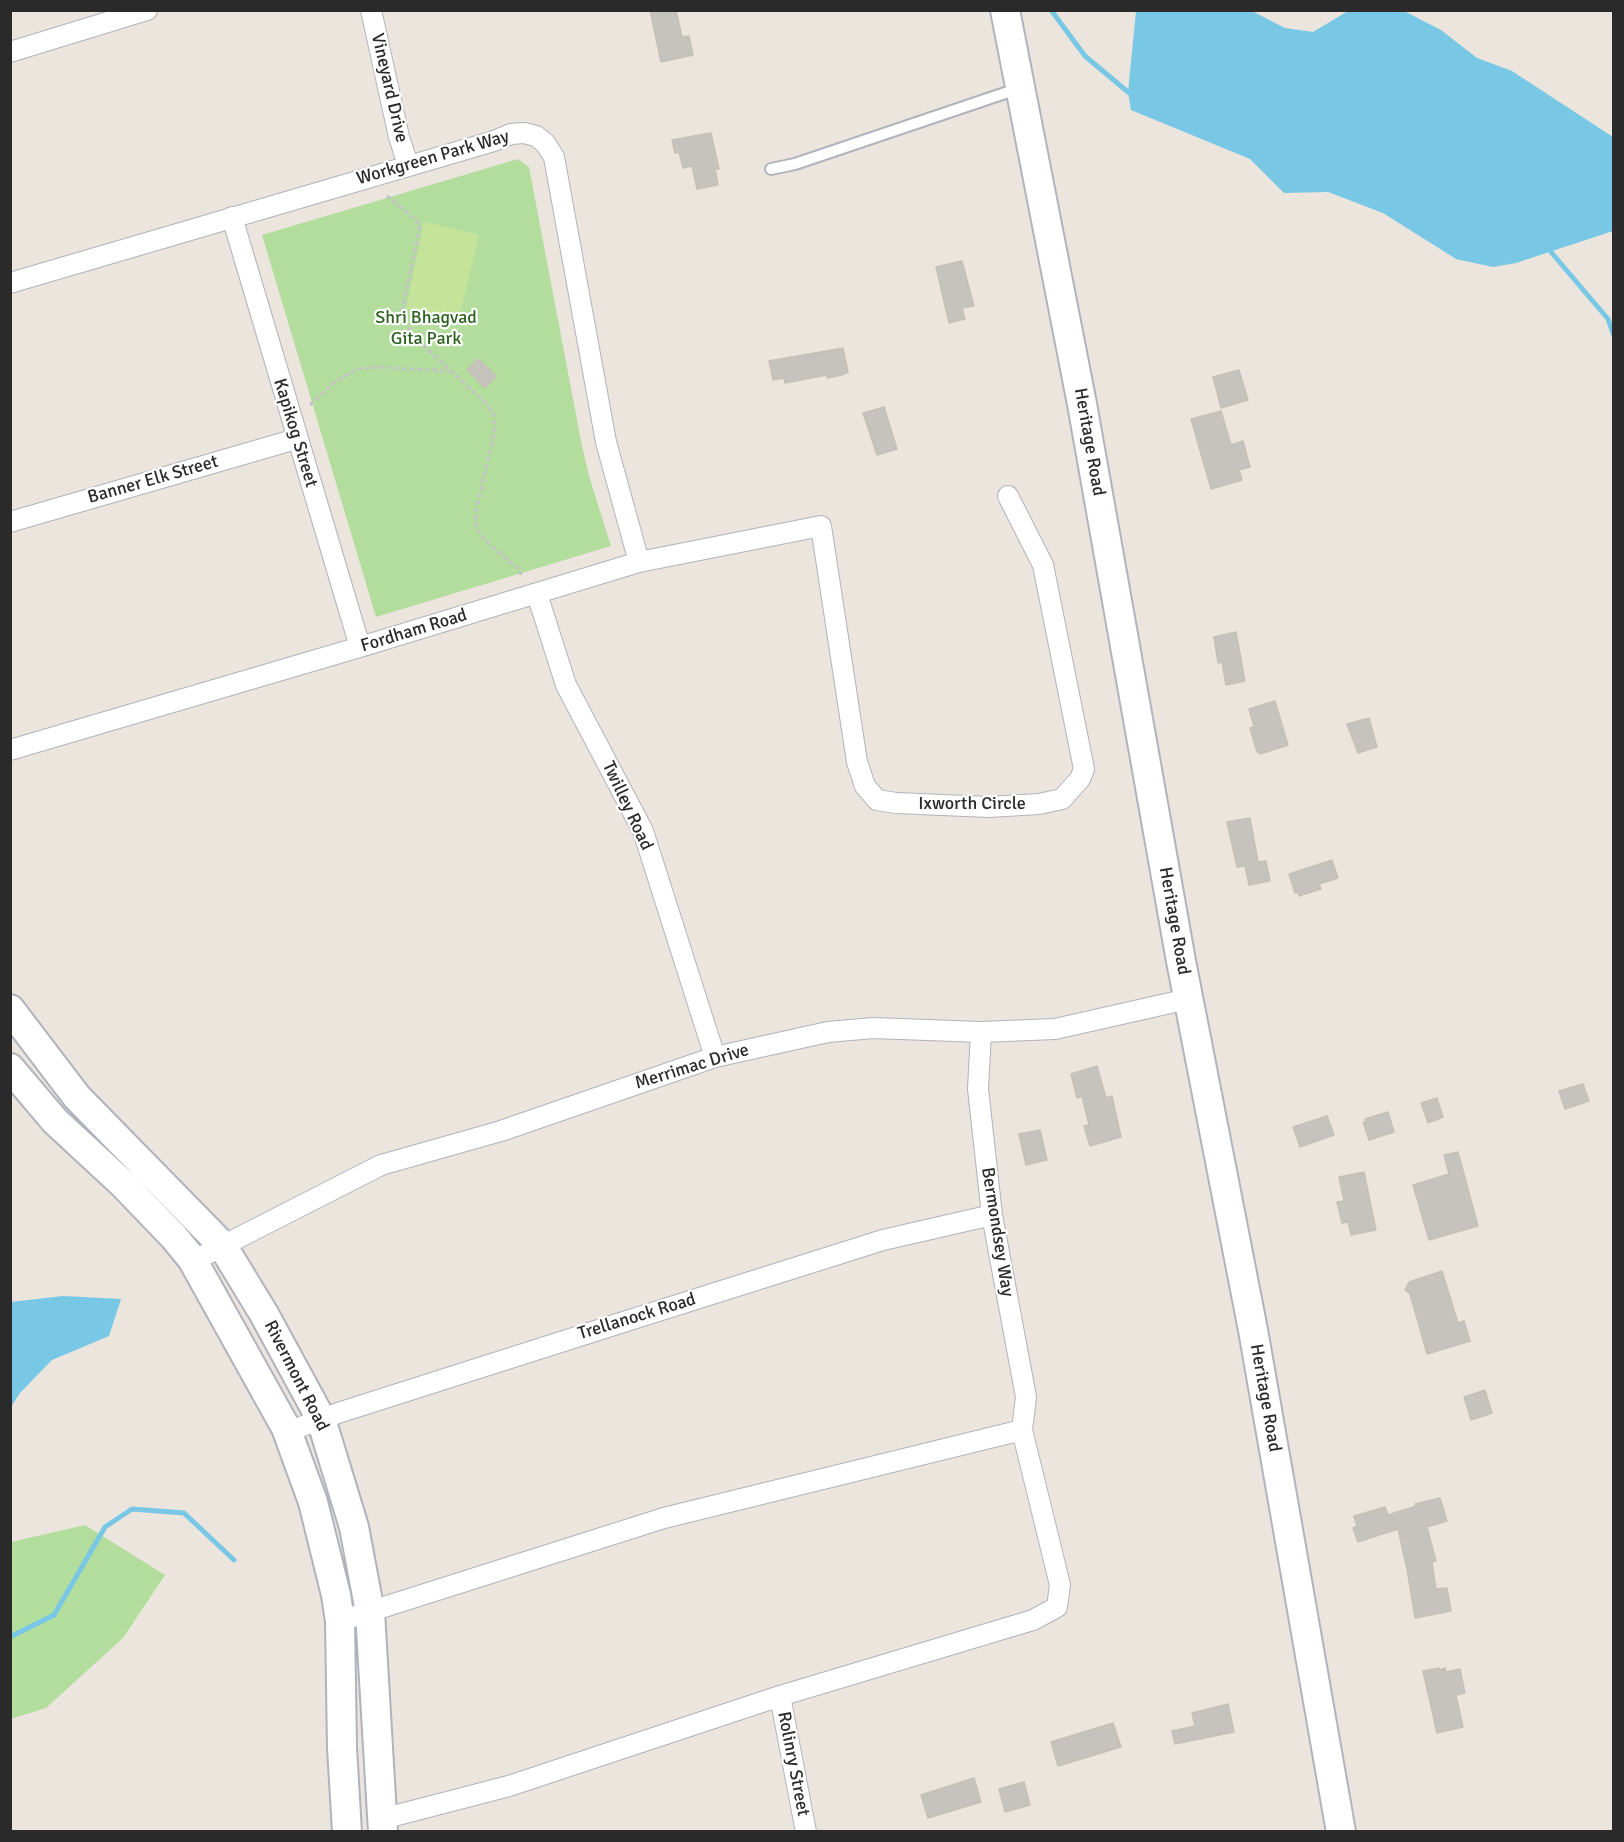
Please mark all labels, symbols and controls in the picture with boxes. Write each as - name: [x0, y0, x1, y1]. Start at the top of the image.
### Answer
- street label: Vineyard Drive: [366, 31, 412, 145]
- street label: Workgreen Park Way: [354, 126, 512, 190]
- park label: Shri Bhagvad Gita Park: [375, 307, 477, 350]
- street label: Kapikog Street: [268, 376, 322, 490]
- street label: Heritage Road: [1069, 386, 1109, 498]
- street label: Banner Elk Street: [85, 451, 221, 509]
- street label: Fordham Road: [358, 605, 470, 657]
- street label: Twilley Road: [597, 758, 657, 854]
- street label: Ixworth Circle: [918, 793, 1026, 815]
- street label: Heritage Road: [1154, 865, 1194, 977]
- street label: Merrimac Drive: [632, 1039, 752, 1095]
- street label: Bermondsey Way: [976, 1166, 1018, 1298]
- street label: Trellanock Road: [576, 1289, 698, 1345]
- street label: Rivermont Road: [259, 1317, 333, 1435]
- street label: Heritage Road: [1245, 1342, 1285, 1454]
- street label: Rolinry Street: [772, 1710, 814, 1818]

